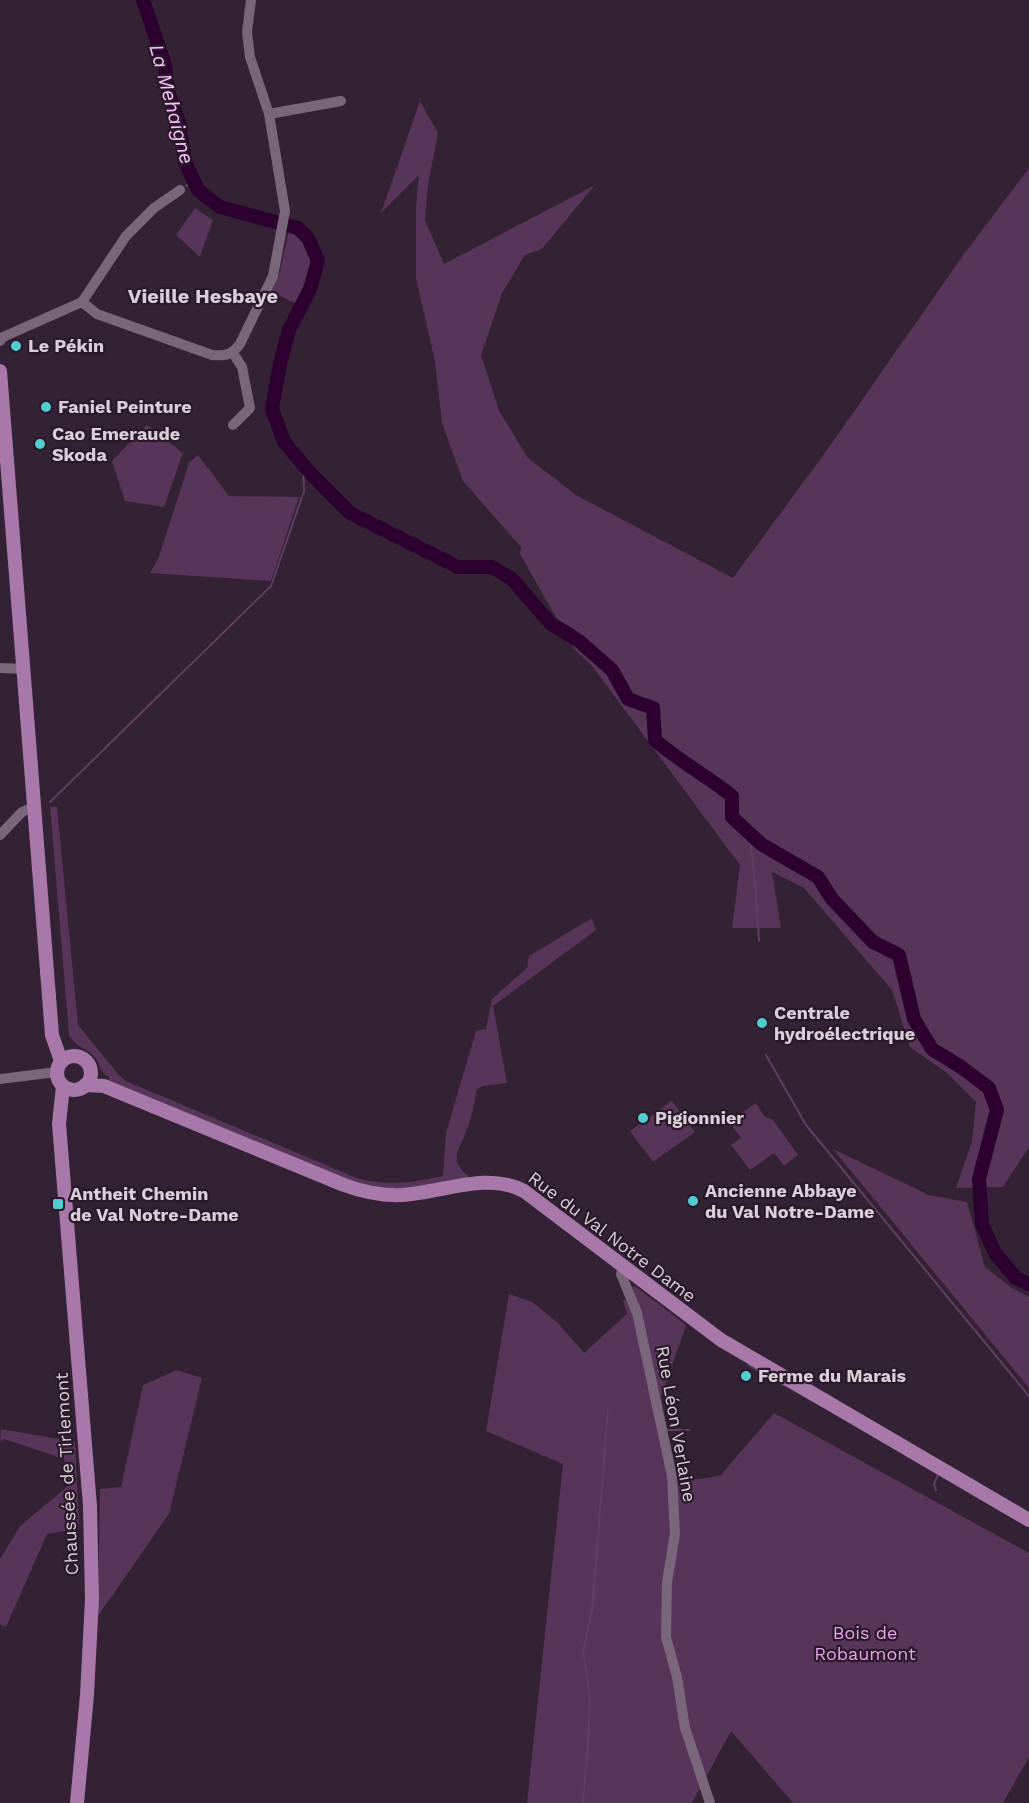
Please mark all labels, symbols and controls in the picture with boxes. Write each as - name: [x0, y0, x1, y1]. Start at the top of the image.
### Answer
- water label: La Mehaigne: [144, 41, 200, 167]
- district label: Vieille Hesbaye: [128, 284, 278, 308]
- place label: Le Pékin: [28, 335, 104, 356]
- marker: Le Pékin: [9, 339, 23, 353]
- place label: Faniel Peinture: [58, 396, 192, 417]
- marker: Faniel Peinture: [39, 400, 53, 414]
- place label: Cao Emeraude Skoda: [52, 423, 180, 465]
- marker: Cao Emeraude Skoda: [33, 437, 47, 451]
- place label: Centrale hydroélectrique: [774, 1002, 915, 1044]
- marker: Centrale hydroélectrique: [755, 1016, 769, 1030]
- place label: Pigionnier: [655, 1107, 744, 1128]
- marker: Pigionnier: [636, 1111, 650, 1125]
- street label: Rue du Val Notre Dame: [524, 1167, 700, 1307]
- place label: Ancienne Abbaye du Val Notre-Dame: [705, 1180, 875, 1222]
- place label: Antheit Chemin de Val Notre-Dame: [70, 1183, 239, 1225]
- marker: Ancienne Abbaye du Val Notre-Dame: [686, 1194, 700, 1208]
- marker: Antheit Chemin de Val Notre-Dame: [51, 1197, 65, 1211]
- street label: Rue Léon Verlaine: [652, 1344, 701, 1504]
- place label: Ferme du Marais: [758, 1365, 906, 1386]
- marker: Ferme du Marais: [739, 1369, 753, 1383]
- street label: Chaussée de Tirlemont: [51, 1372, 82, 1576]
- park label: Bois de Robaumont: [814, 1622, 916, 1664]

